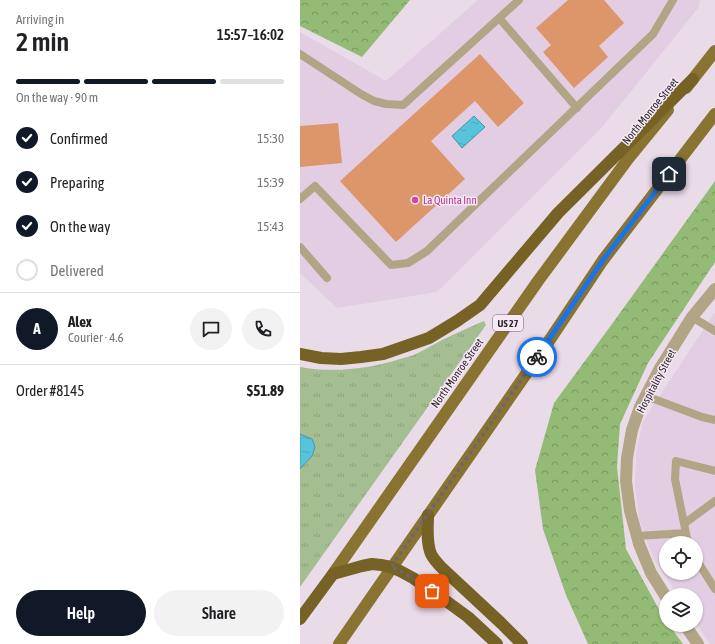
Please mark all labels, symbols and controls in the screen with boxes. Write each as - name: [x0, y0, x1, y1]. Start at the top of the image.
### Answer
- text: Arriving in: [16, 12, 64, 27]
- text: 15:57–16:02: [217, 26, 284, 43]
- text: 2 min: [16, 27, 69, 57]
- street label: North Monroe Street: [620, 75, 680, 147]
- text: On the way · 90 m: [16, 90, 98, 105]
- icon: check: [16, 127, 38, 149]
- text: Confirmed: [50, 130, 108, 147]
- text: 15:30: [257, 131, 284, 146]
- pin: [652, 157, 686, 191]
- icon: home: [658, 163, 680, 185]
- icon: check: [16, 171, 38, 193]
- text: Preparing: [50, 174, 104, 191]
- text: 15:39: [257, 175, 284, 190]
- place label: La Quinta Inn: [423, 194, 477, 206]
- marker: La Quinta Inn: [410, 195, 420, 205]
- icon: check: [16, 215, 38, 237]
- text: On the way: [50, 218, 111, 235]
- text: 15:43: [257, 219, 284, 234]
- text: Delivered: [50, 262, 104, 279]
- button: chat: [190, 308, 232, 350]
- button: phone: [242, 308, 284, 350]
- text: Alex: [68, 313, 92, 330]
- road number: US 27: [493, 315, 523, 331]
- text: A: [33, 320, 41, 337]
- text: Courier · 4.6: [68, 330, 124, 345]
- street label: North Monroe Street: [429, 336, 485, 410]
- courier: [517, 337, 557, 377]
- icon: bike: [526, 346, 548, 368]
- street label: Hospitality Street: [634, 347, 678, 415]
- text: Order #8145: [16, 382, 84, 399]
- text: $51.89: [247, 382, 284, 399]
- map controls: [659, 536, 703, 632]
- button: locate: [659, 536, 703, 580]
- pin: [415, 574, 449, 608]
- icon: bag: [421, 580, 443, 602]
- button: layers: [659, 588, 703, 632]
- button: Help: [16, 590, 146, 636]
- button: Share: [154, 590, 284, 636]

